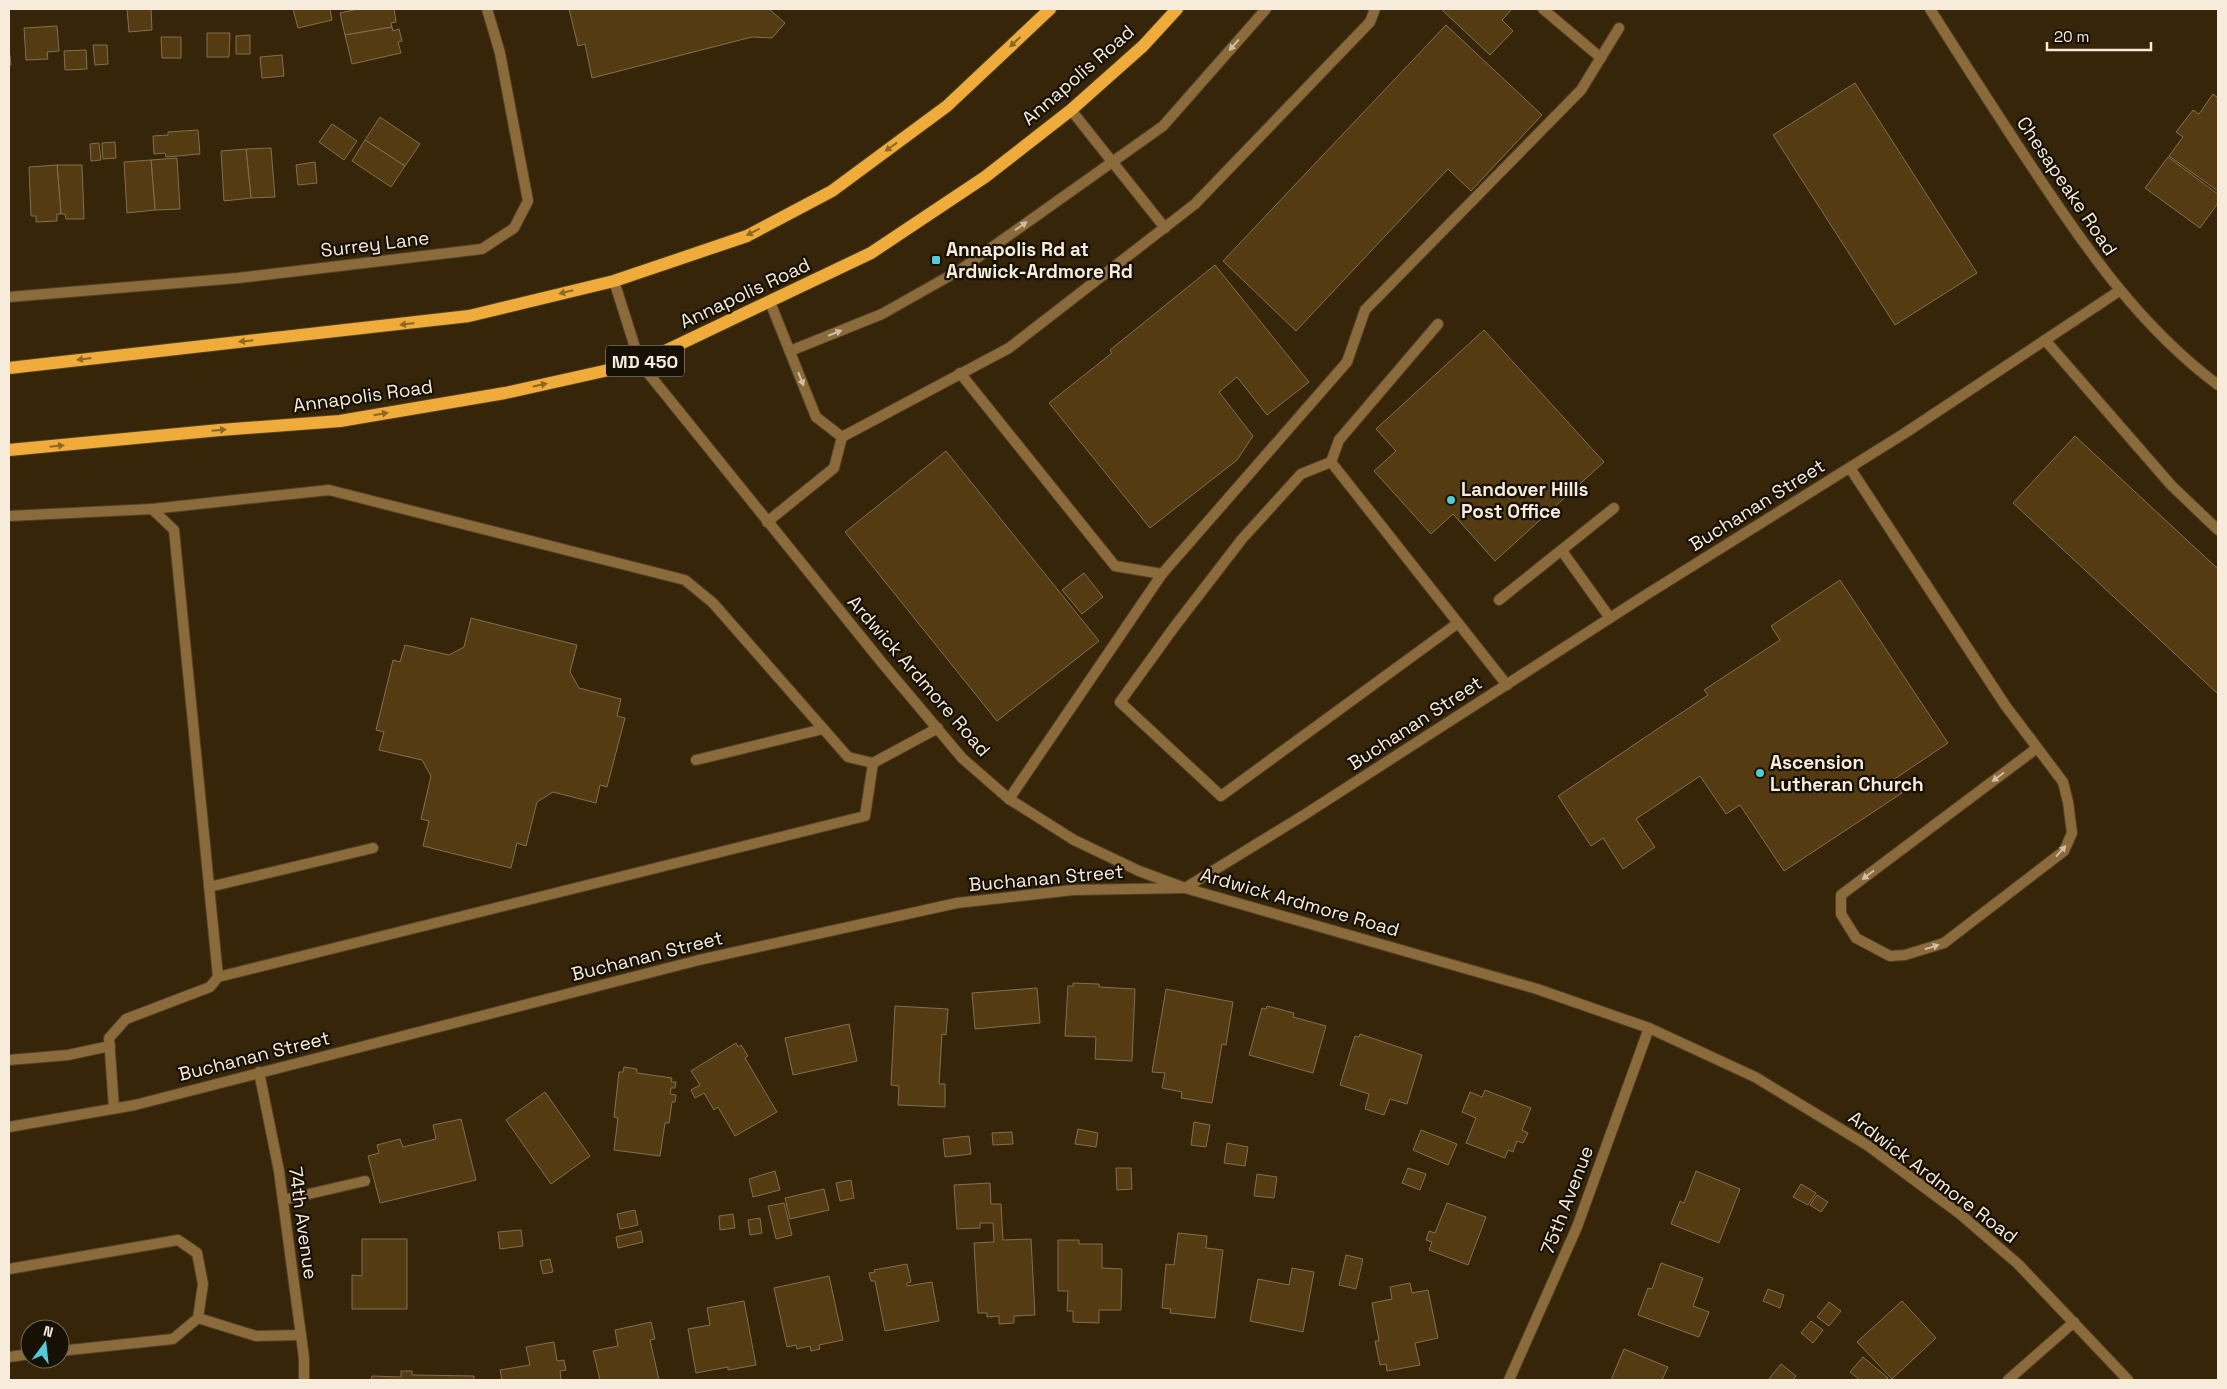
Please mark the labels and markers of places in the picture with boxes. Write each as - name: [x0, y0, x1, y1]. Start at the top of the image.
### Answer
- place label: Annapolis Rd at Ardwick-Ardmore Rd: [946, 237, 1133, 284]
- marker: Annapolis Rd at Ardwick-Ardmore Rd: [930, 254, 942, 266]
- place label: Landover Hills Post Office: [1461, 477, 1589, 524]
- marker: Landover Hills Post Office: [1445, 494, 1457, 506]
- place label: Ascension Lutheran Church: [1770, 750, 1924, 797]
- marker: Ascension Lutheran Church: [1754, 767, 1766, 779]

